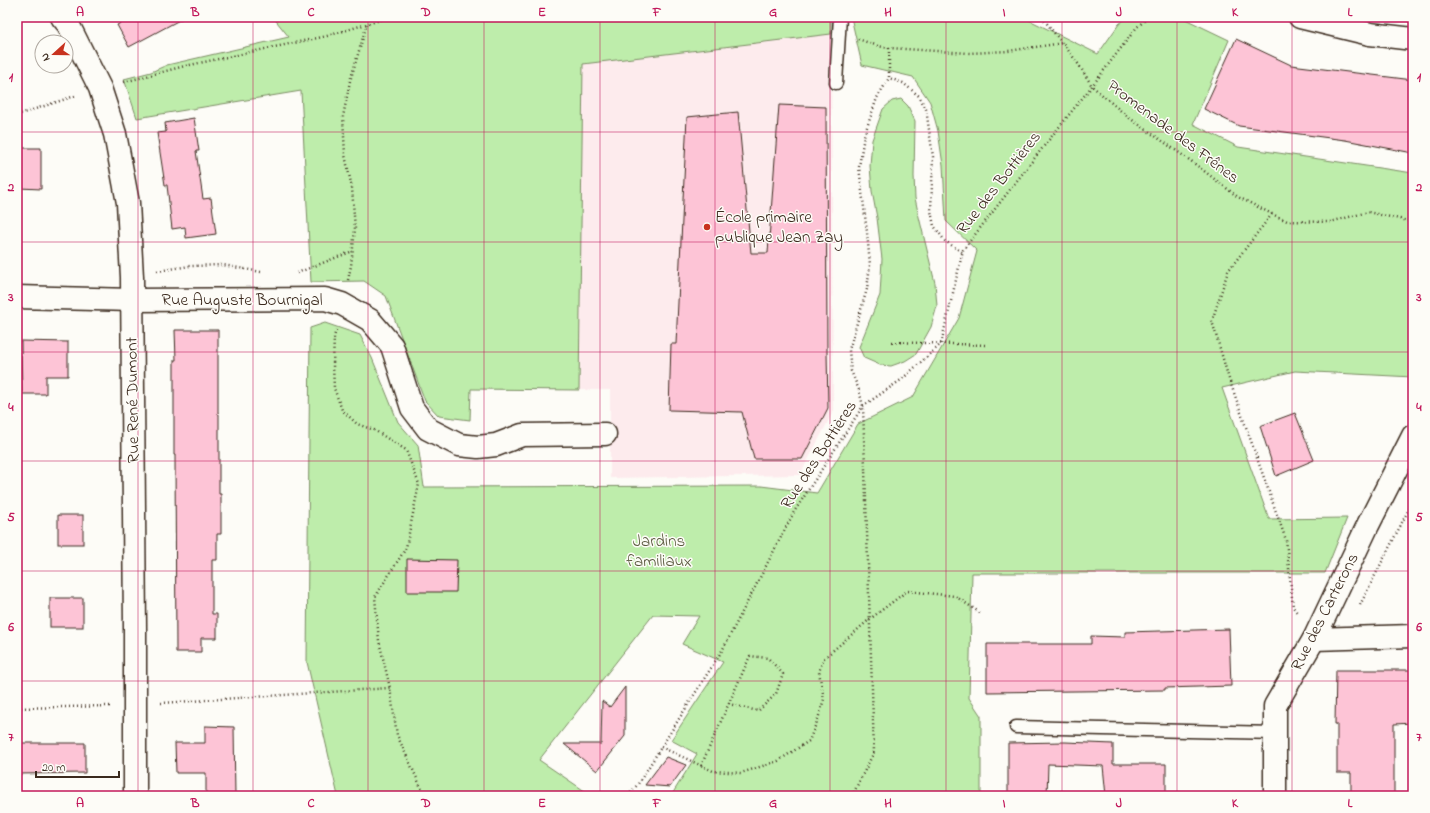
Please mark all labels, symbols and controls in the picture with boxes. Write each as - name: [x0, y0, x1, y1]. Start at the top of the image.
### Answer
- text: A: [76, 3, 84, 22]
- text: B: [190, 3, 200, 22]
- text: C: [307, 3, 315, 22]
- text: D: [420, 3, 431, 22]
- text: E: [538, 3, 546, 22]
- text: F: [652, 3, 662, 22]
- text: G: [769, 3, 777, 22]
- text: H: [884, 3, 892, 22]
- text: I: [1002, 3, 1006, 22]
- text: J: [1116, 3, 1122, 22]
- text: K: [1232, 3, 1239, 22]
- text: L: [1348, 3, 1354, 22]
- north arrow: [34, 34, 74, 74]
- text: N: [37, 51, 54, 64]
- text: 1: [9, 68, 14, 87]
- text: 1: [1417, 68, 1422, 87]
- street label: Promenade des Frênes: [1102, 74, 1244, 190]
- street label: Rue des Bottières: [951, 126, 1047, 240]
- text: 2: [7, 178, 15, 197]
- text: 2: [1415, 178, 1423, 197]
- place label: École primaire publique Jean Zay: [715, 205, 843, 251]
- marker: École primaire publique Jean Zay: [702, 222, 712, 232]
- text: 3: [7, 288, 14, 307]
- street label: Rue Auguste Bournigal: [162, 288, 323, 315]
- text: 3: [1415, 288, 1422, 307]
- street label: Rue René Dumont: [119, 336, 147, 463]
- street label: Rue des Bottières: [774, 396, 864, 514]
- text: 4: [7, 398, 14, 417]
- text: 4: [1415, 398, 1422, 417]
- text: 5: [7, 508, 15, 527]
- text: 5: [1415, 508, 1423, 527]
- park label: Jardins familiaux: [626, 529, 692, 574]
- street label: Rue des Carterons: [1285, 549, 1365, 675]
- text: 6: [7, 618, 14, 637]
- text: 6: [1415, 618, 1422, 637]
- text: 7: [8, 728, 14, 747]
- text: 7: [1416, 728, 1422, 747]
- scale bar: [36, 753, 119, 779]
- text: 20 m: [42, 759, 65, 777]
- text: A: [76, 794, 84, 813]
- text: B: [190, 794, 200, 813]
- text: C: [307, 794, 315, 813]
- text: D: [420, 794, 431, 813]
- text: E: [538, 794, 546, 813]
- text: F: [652, 794, 662, 813]
- text: G: [769, 794, 777, 813]
- text: H: [884, 794, 892, 813]
- text: I: [1002, 794, 1006, 813]
- text: J: [1116, 794, 1122, 813]
- text: K: [1232, 794, 1239, 813]
- text: L: [1348, 794, 1354, 813]

